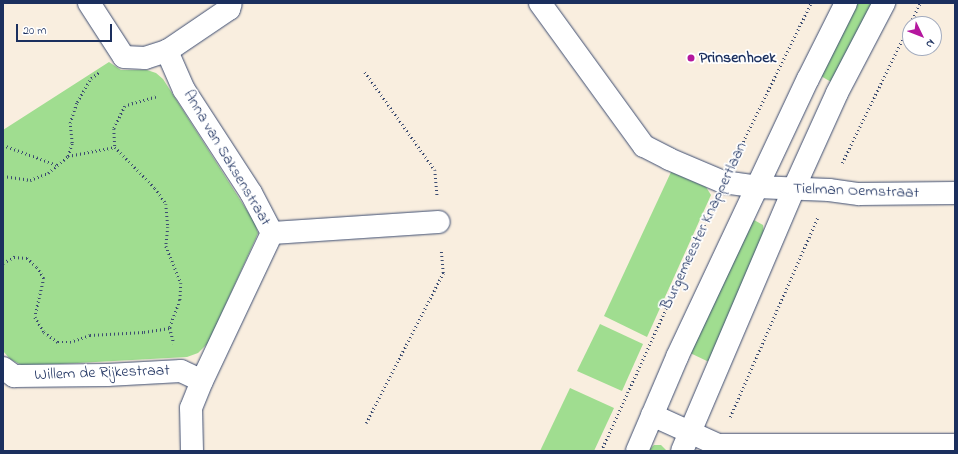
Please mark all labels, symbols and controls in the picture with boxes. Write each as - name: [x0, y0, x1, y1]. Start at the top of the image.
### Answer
- scale bar: [18, 16, 114, 42]
- north arrow: [902, 16, 942, 56]
- text: 20 m: [23, 22, 46, 40]
- text: N: [922, 35, 938, 52]
- place label: Prinsenhoek: [699, 48, 776, 68]
- marker: Prinsenhoek: [686, 53, 696, 63]
- street label: Anna van Saksenstraat: [179, 87, 275, 229]
- street label: Burgemeester Knappertlaan: [657, 139, 751, 313]
- street label: Tielman Oemstraat: [793, 179, 919, 203]
- street label: Willem de Rijkestraat: [34, 361, 170, 385]

